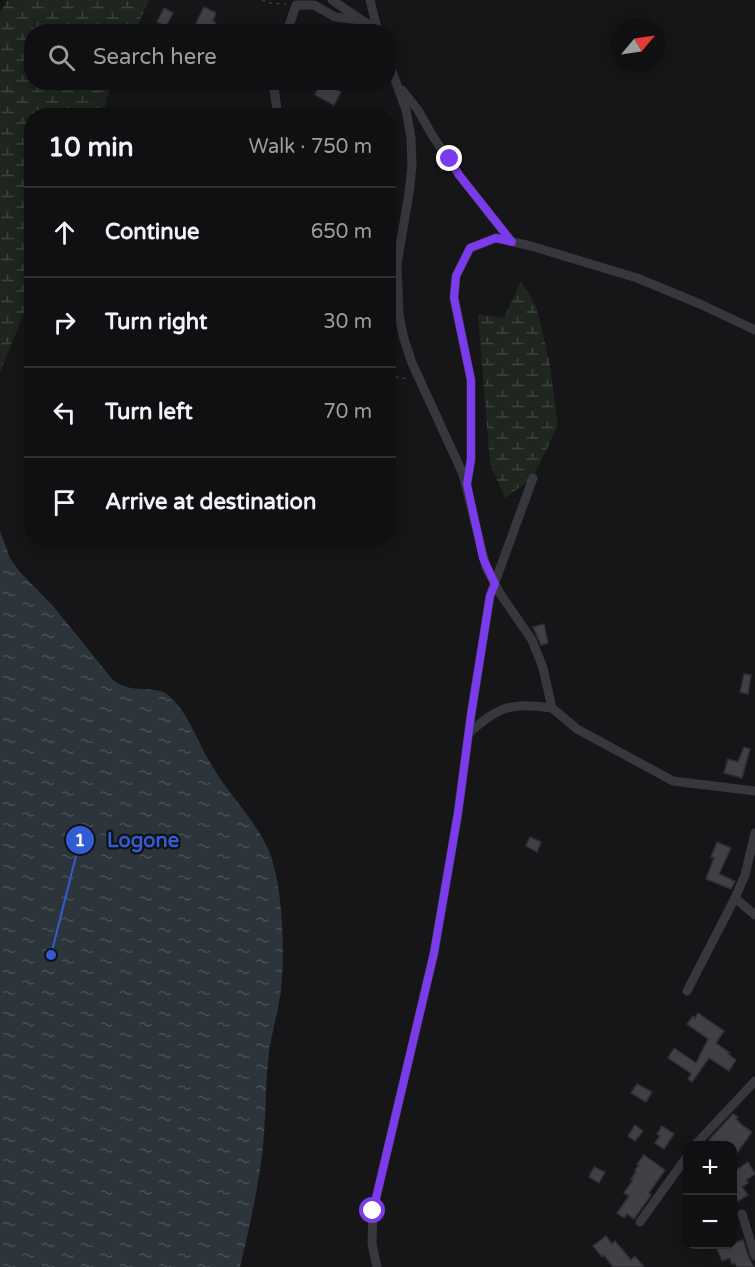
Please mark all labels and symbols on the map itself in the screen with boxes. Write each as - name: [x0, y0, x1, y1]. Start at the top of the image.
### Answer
- north arrow: [611, 18, 665, 72]
- route end: [436, 145, 462, 171]
- callout: Logone: [65, 821, 191, 859]
- text: 1: [74, 829, 86, 851]
- text: Logone: [107, 829, 179, 853]
- route start: [359, 1197, 385, 1223]

